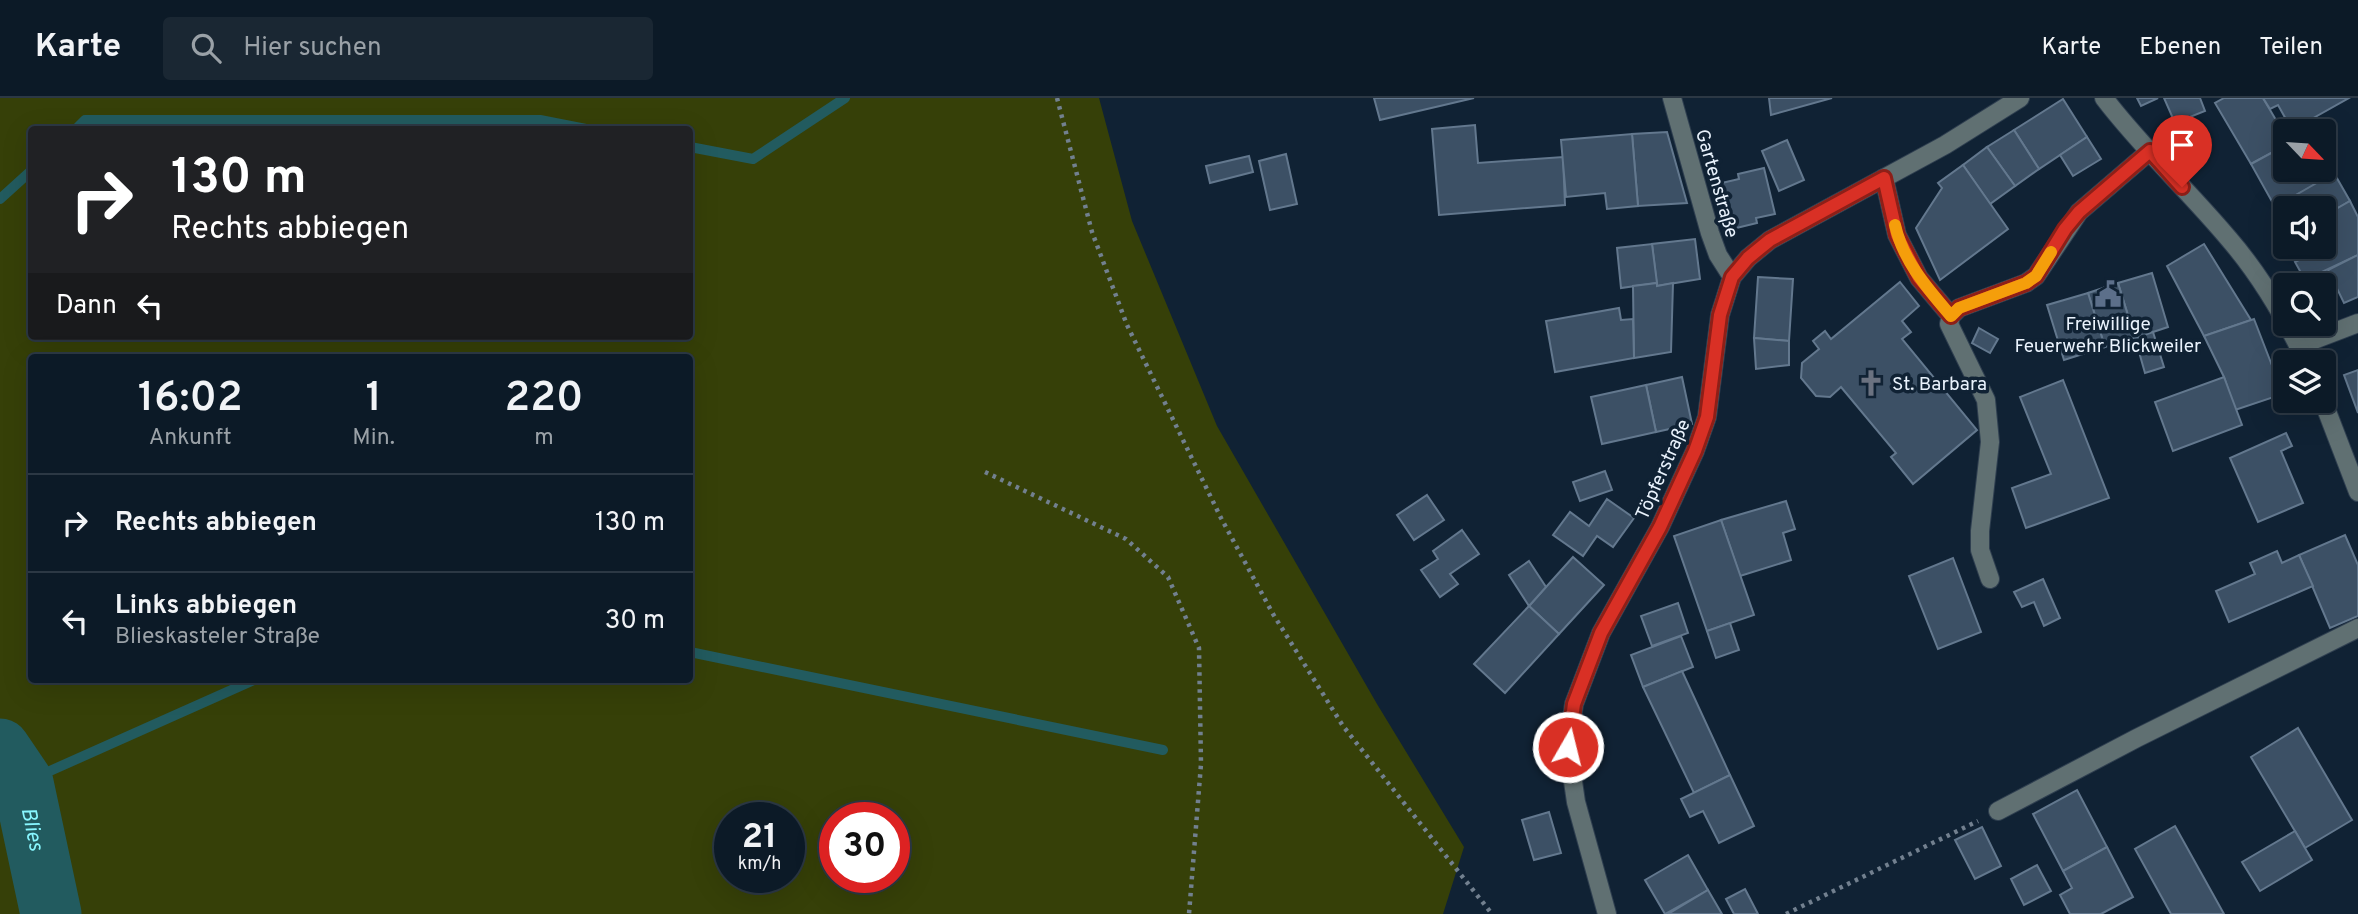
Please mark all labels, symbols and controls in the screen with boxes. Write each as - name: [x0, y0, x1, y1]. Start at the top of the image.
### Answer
- search box: [163, 17, 653, 80]
- text: Karte: [35, 27, 121, 69]
- icon: search: [187, 29, 225, 67]
- text: Hier suchen: [243, 32, 382, 65]
- text: Karte: [2041, 33, 2101, 63]
- text: Ebenen: [2139, 33, 2221, 63]
- text: Teilen: [2259, 33, 2323, 63]
- pin: [2152, 115, 2212, 187]
- north arrow: [2273, 119, 2336, 182]
- map controls: [2273, 119, 2336, 413]
- street label: Gartenstraße: [1689, 126, 1743, 241]
- icon: arrive: [2163, 126, 2201, 164]
- text: 130 m: [171, 149, 307, 211]
- icon: right: [56, 154, 147, 245]
- button: sound: [2273, 196, 2336, 259]
- text: Rechts abbiegen: [171, 210, 409, 250]
- button: search: [2273, 273, 2336, 336]
- public building icon: Freiwillige Feuerwehr Blickweiler: [2093, 279, 2123, 309]
- icon: left: [131, 287, 169, 325]
- text: Dann: [56, 290, 117, 323]
- place label: Freiwillige Feuerwehr Blickweiler: [2014, 313, 2202, 359]
- button: layers: [2273, 350, 2336, 413]
- church icon: St. Barbara: [1856, 368, 1886, 398]
- text: 16:02: [138, 373, 243, 426]
- text: 1: [365, 373, 382, 426]
- text: 220: [505, 373, 583, 426]
- place label: St. Barbara: [1892, 373, 1987, 397]
- street label: Töpferstraße: [1631, 416, 1697, 524]
- text: Ankunft: [149, 424, 232, 453]
- text: Min.: [352, 424, 395, 453]
- text: m: [534, 424, 554, 453]
- icon: right: [56, 504, 94, 542]
- text: Rechts abbiegen: [115, 507, 317, 540]
- text: 130 m: [595, 507, 665, 540]
- text: Links abbiegen: [115, 590, 297, 623]
- icon: left: [56, 602, 94, 640]
- text: 30 m: [605, 605, 665, 638]
- text: Blieskasteler Straße: [115, 623, 320, 652]
- position arrow: [1531, 710, 1605, 784]
- speed limit sign: 30: [819, 802, 910, 893]
- water label: Blies: [14, 805, 49, 854]
- text: 21: [742, 816, 777, 860]
- text: km/h: [738, 853, 781, 876]

